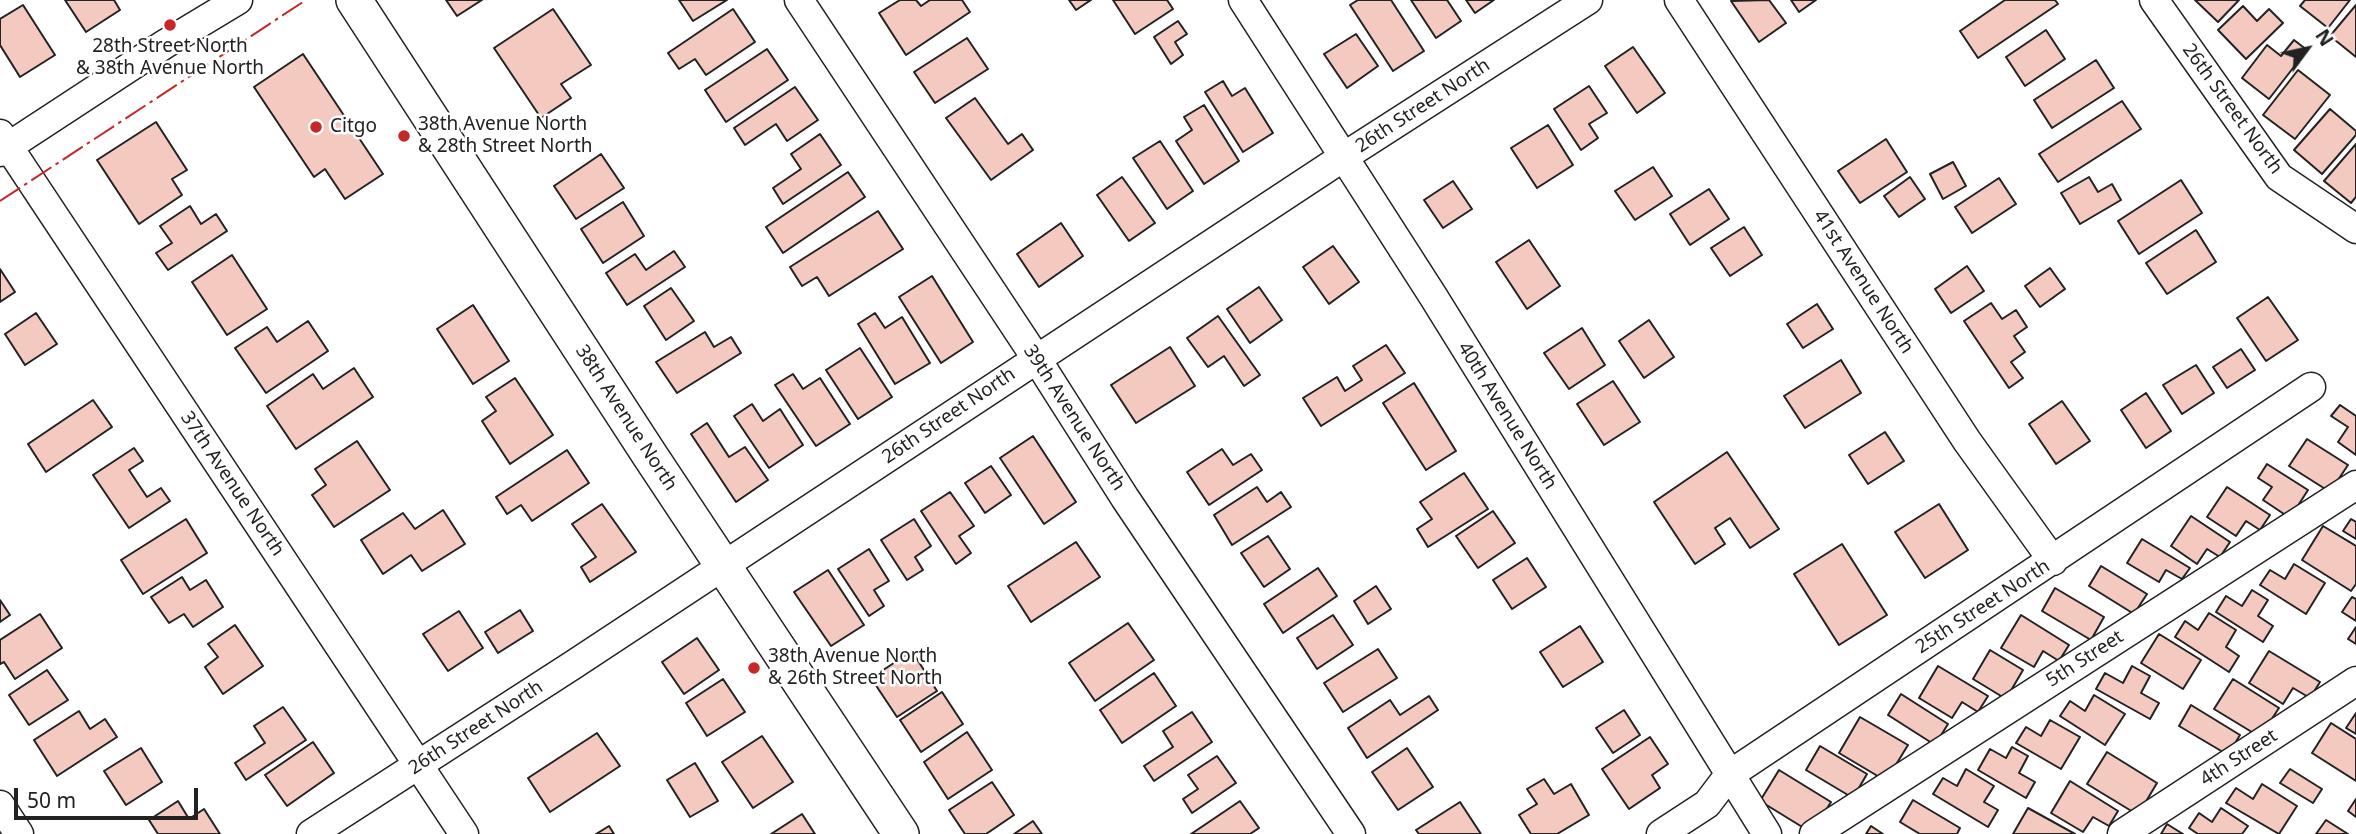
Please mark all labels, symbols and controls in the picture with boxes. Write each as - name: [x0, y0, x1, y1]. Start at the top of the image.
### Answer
- north arrow: [2272, 14, 2342, 84]
- marker: 28th Street North & 38th Avenue North: [162, 17, 178, 33]
- text: N: [2309, 24, 2340, 51]
- place label: 28th Street North & 38th Avenue North: [76, 36, 264, 80]
- street label: 26th Street North: [2177, 39, 2287, 179]
- street label: 26th Street North: [1352, 54, 1494, 158]
- place label: 38th Avenue North & 28th Street North: [418, 114, 592, 158]
- place label: Citgo: [330, 116, 377, 138]
- marker: Citgo: [308, 119, 324, 135]
- marker: 38th Avenue North & 28th Street North: [396, 128, 412, 144]
- street label: 41st Avenue North: [1808, 206, 1918, 358]
- street label: 40th Avenue North: [1452, 338, 1562, 494]
- street label: 38th Avenue North: [570, 341, 682, 495]
- street label: 39th Avenue North: [1018, 341, 1130, 495]
- street label: 26th Street North: [878, 363, 1020, 469]
- street label: 37th Avenue North: [175, 407, 289, 561]
- street label: 25th Street North: [1912, 555, 2054, 659]
- street label: 5th Street: [2042, 626, 2128, 692]
- place label: 38th Avenue North & 26th Street North: [768, 646, 942, 690]
- marker: 38th Avenue North & 26th Street North: [746, 660, 762, 676]
- street label: 26th Street North: [405, 676, 547, 780]
- street label: 4th Street: [2196, 725, 2282, 791]
- scale bar: [18, 774, 201, 818]
- text: 50 m: [27, 786, 76, 814]

